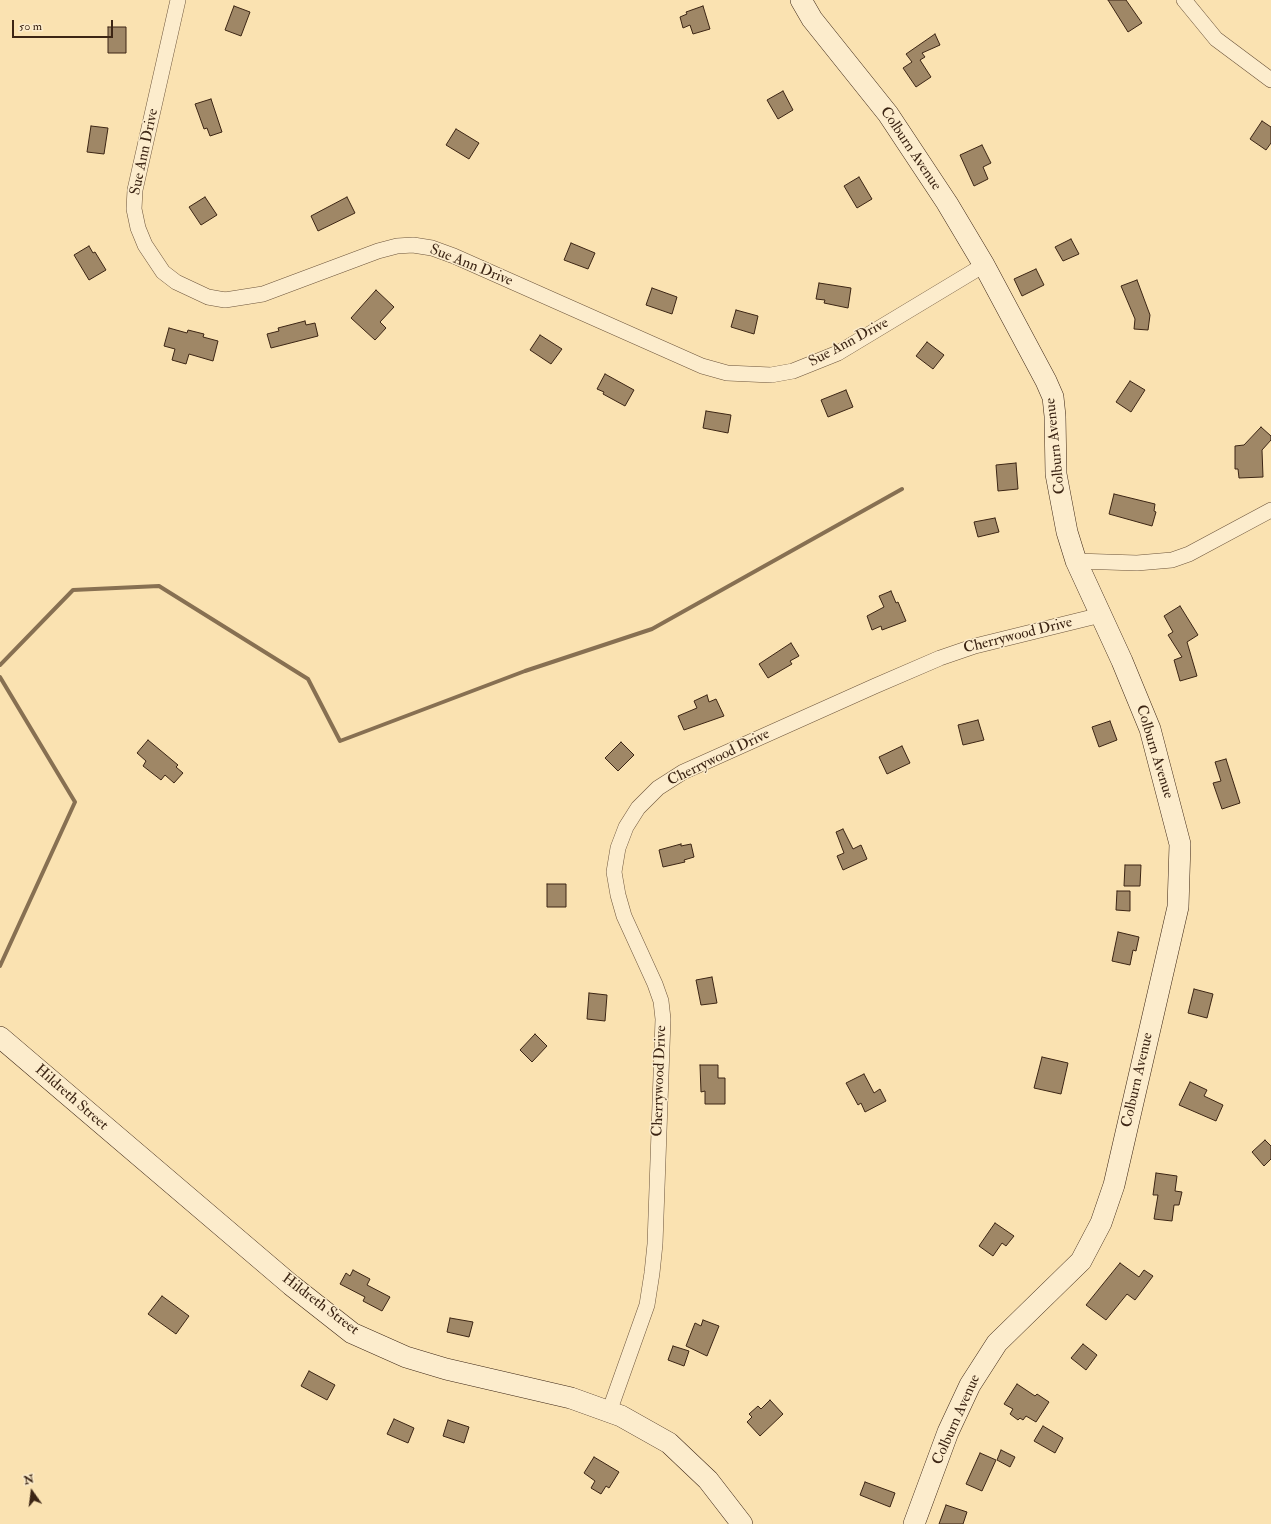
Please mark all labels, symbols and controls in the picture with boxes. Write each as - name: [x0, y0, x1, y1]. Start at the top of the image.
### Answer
- scale bar: [14, 12, 115, 38]
- text: 50 m: [19, 19, 42, 34]
- street label: Colburn Avenue: [875, 104, 945, 194]
- street label: Sue Ann Drive: [127, 107, 163, 197]
- street label: Sue Ann Drive: [427, 241, 515, 291]
- street label: Sue Ann Drive: [806, 314, 892, 372]
- street label: Colburn Avenue: [1042, 397, 1070, 495]
- street label: Cherrywood Drive: [962, 614, 1074, 658]
- street label: Colburn Avenue: [1131, 703, 1177, 801]
- street label: Cherrywood Drive: [665, 725, 773, 791]
- street label: Cherrywood Drive: [649, 1025, 671, 1137]
- street label: Colburn Avenue: [1118, 1031, 1158, 1129]
- street label: Hildreth Street: [31, 1061, 111, 1135]
- street label: Hildreth Street: [278, 1270, 362, 1340]
- street label: Colburn Avenue: [929, 1372, 985, 1468]
- north arrow: [12, 1472, 52, 1512]
- text: N: [23, 1472, 35, 1487]

